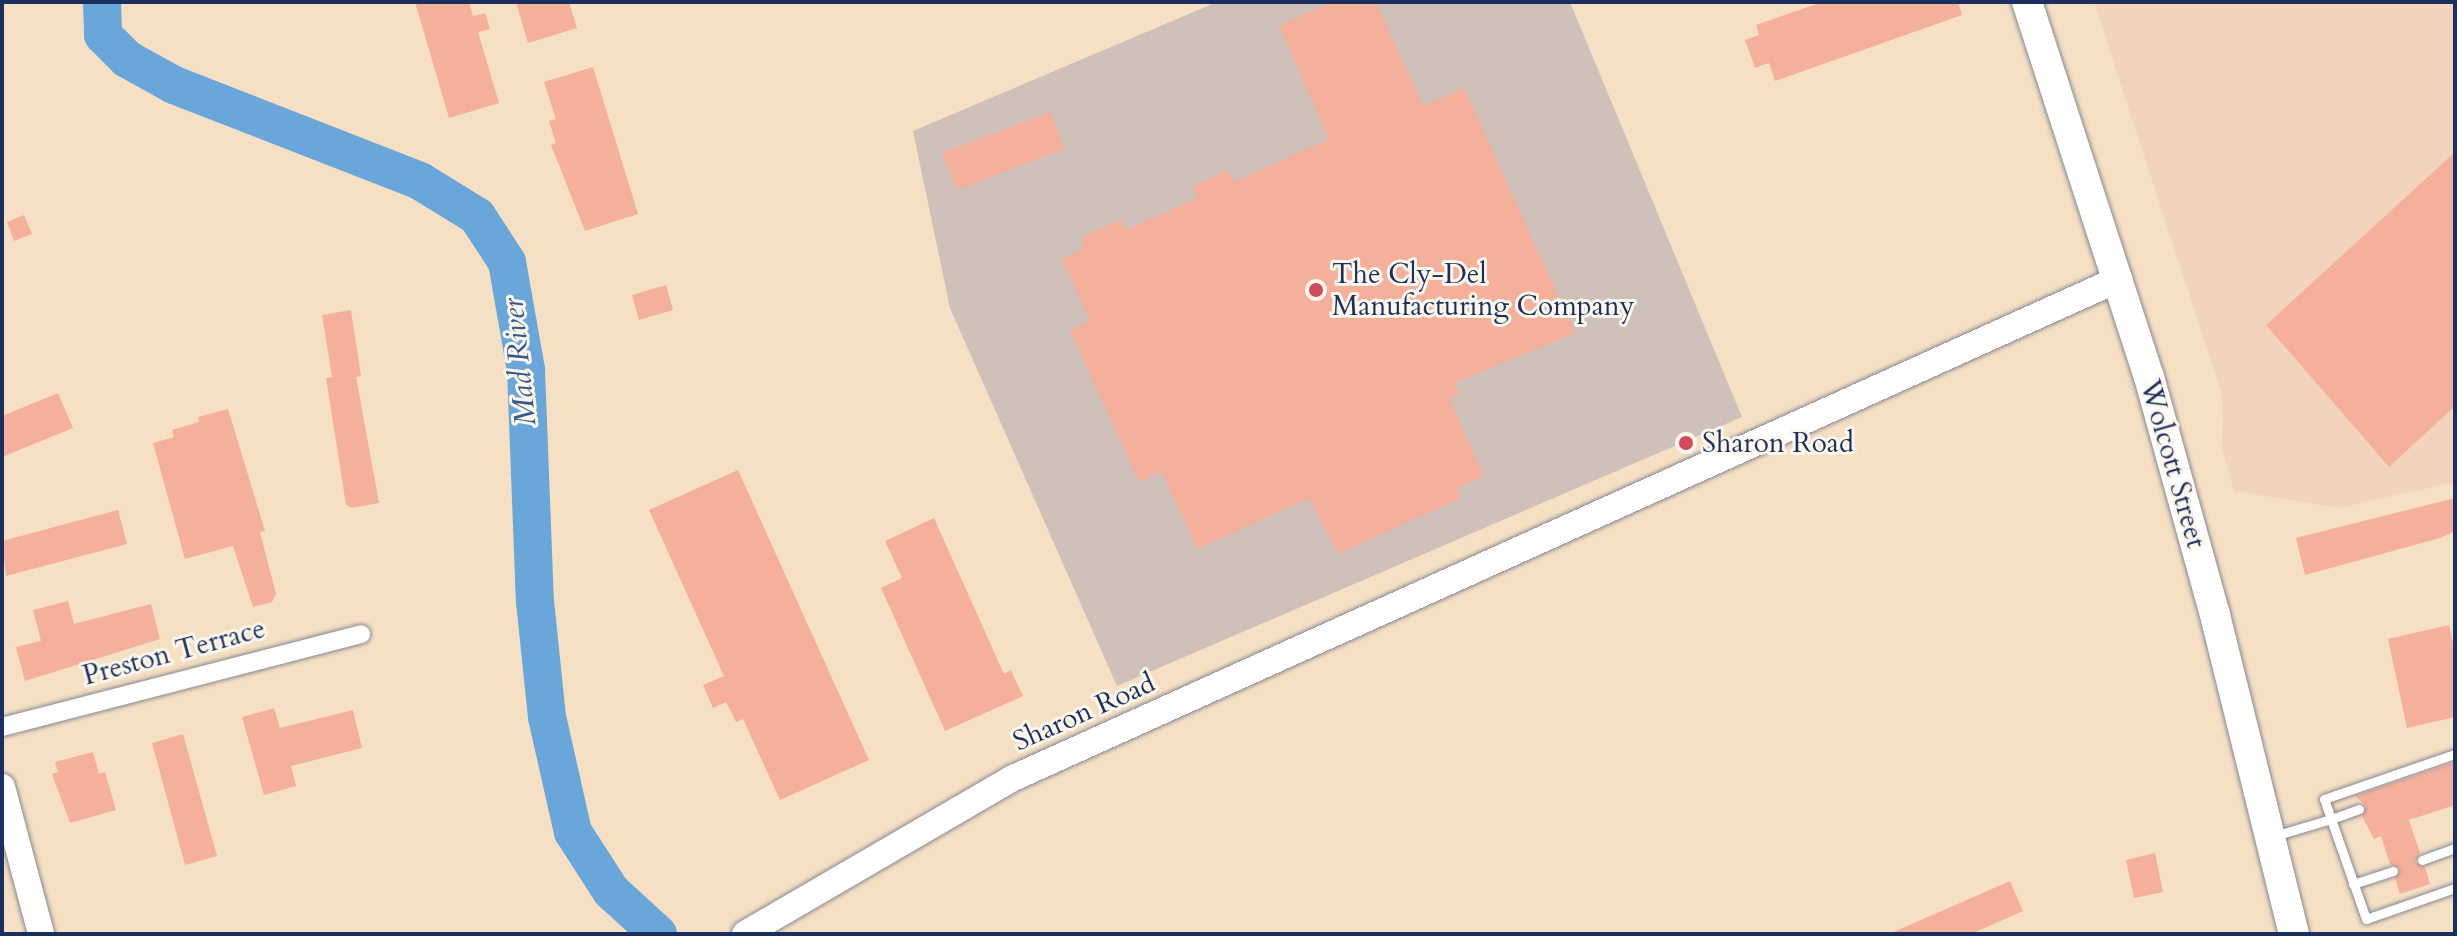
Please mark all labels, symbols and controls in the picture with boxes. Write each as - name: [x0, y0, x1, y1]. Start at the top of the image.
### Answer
- place label: The Cly-Del Manufacturing Company: [1332, 257, 1635, 323]
- marker: The Cly-Del Manufacturing Company: [1307, 281, 1325, 299]
- water label: Mad River: [495, 296, 545, 428]
- street label: Wolcott Street: [2133, 376, 2213, 552]
- place label: Sharon Road: [1702, 426, 1854, 460]
- marker: Sharon Road: [1677, 434, 1695, 452]
- street label: Preston Terrace: [79, 612, 269, 692]
- street label: Sharon Road: [1008, 666, 1160, 758]

